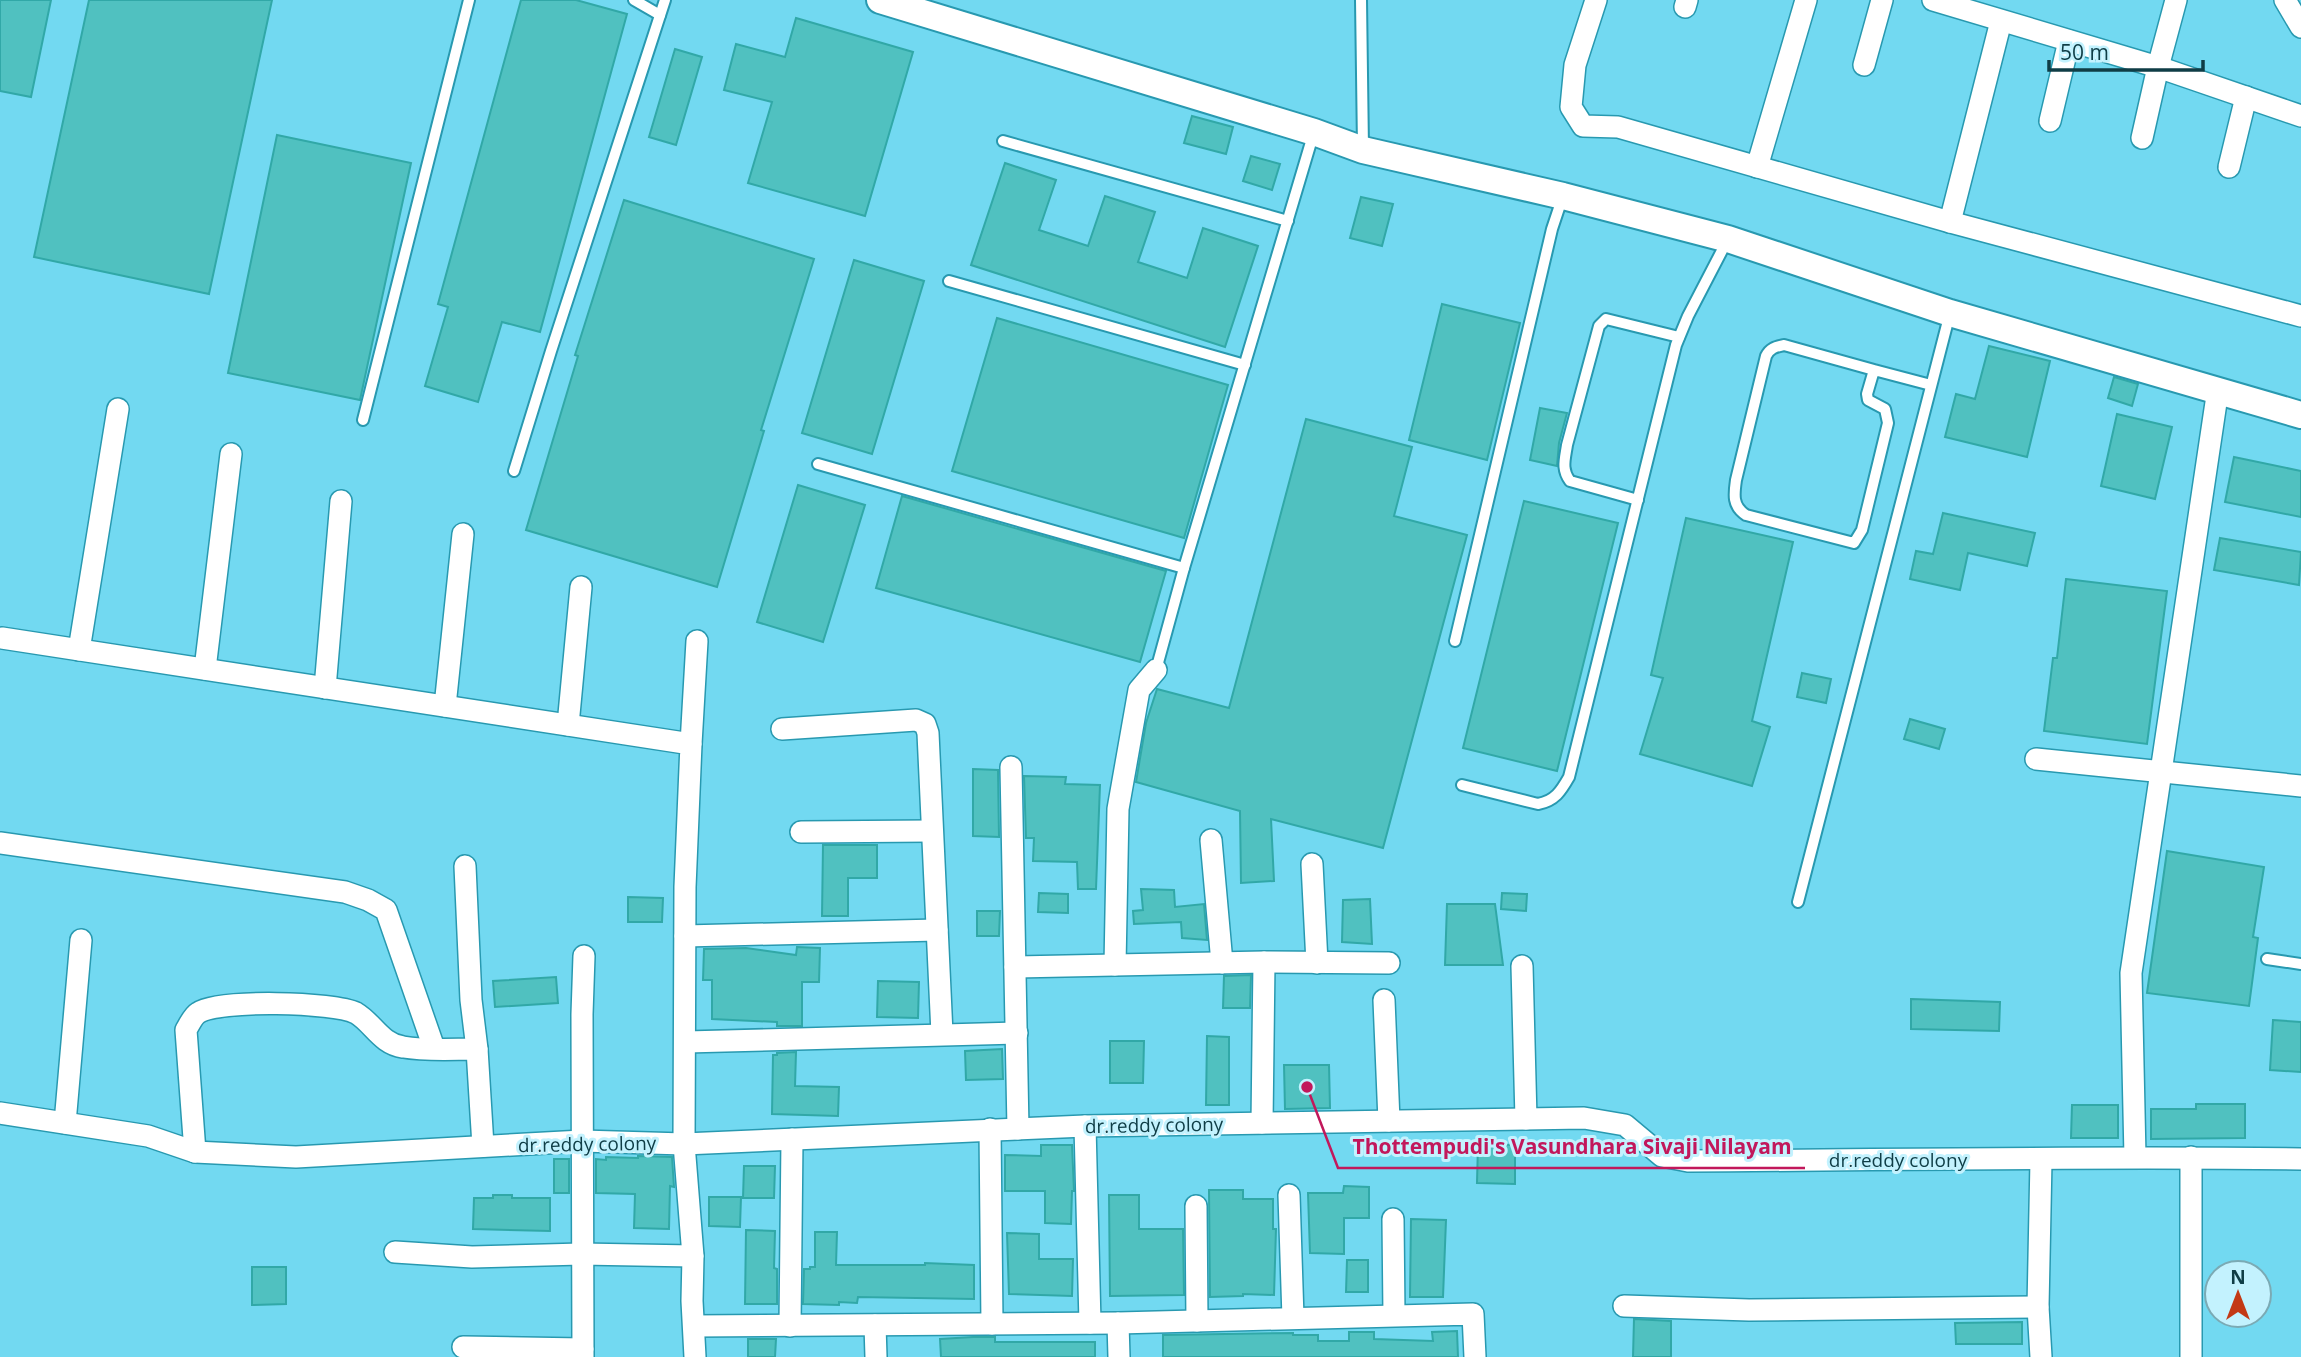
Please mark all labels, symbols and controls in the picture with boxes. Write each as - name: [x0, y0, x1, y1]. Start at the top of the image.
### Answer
- scale bar: [2049, 28, 2203, 72]
- text: 50 m: [2060, 38, 2109, 66]
- street label: dr.reddy colony: [1085, 1111, 1224, 1139]
- callout: Thottempudi's Vasundhara Sivaji Nilayam: [1338, 1126, 1805, 1168]
- street label: dr.reddy colony: [518, 1130, 657, 1158]
- text: Thottempudi's Vasundhara Sivaji Nilayam: [1352, 1132, 1792, 1160]
- street label: dr.reddy colony: [1829, 1147, 1968, 1173]
- north arrow: [2203, 1259, 2273, 1329]
- text: N: [2230, 1264, 2246, 1290]

